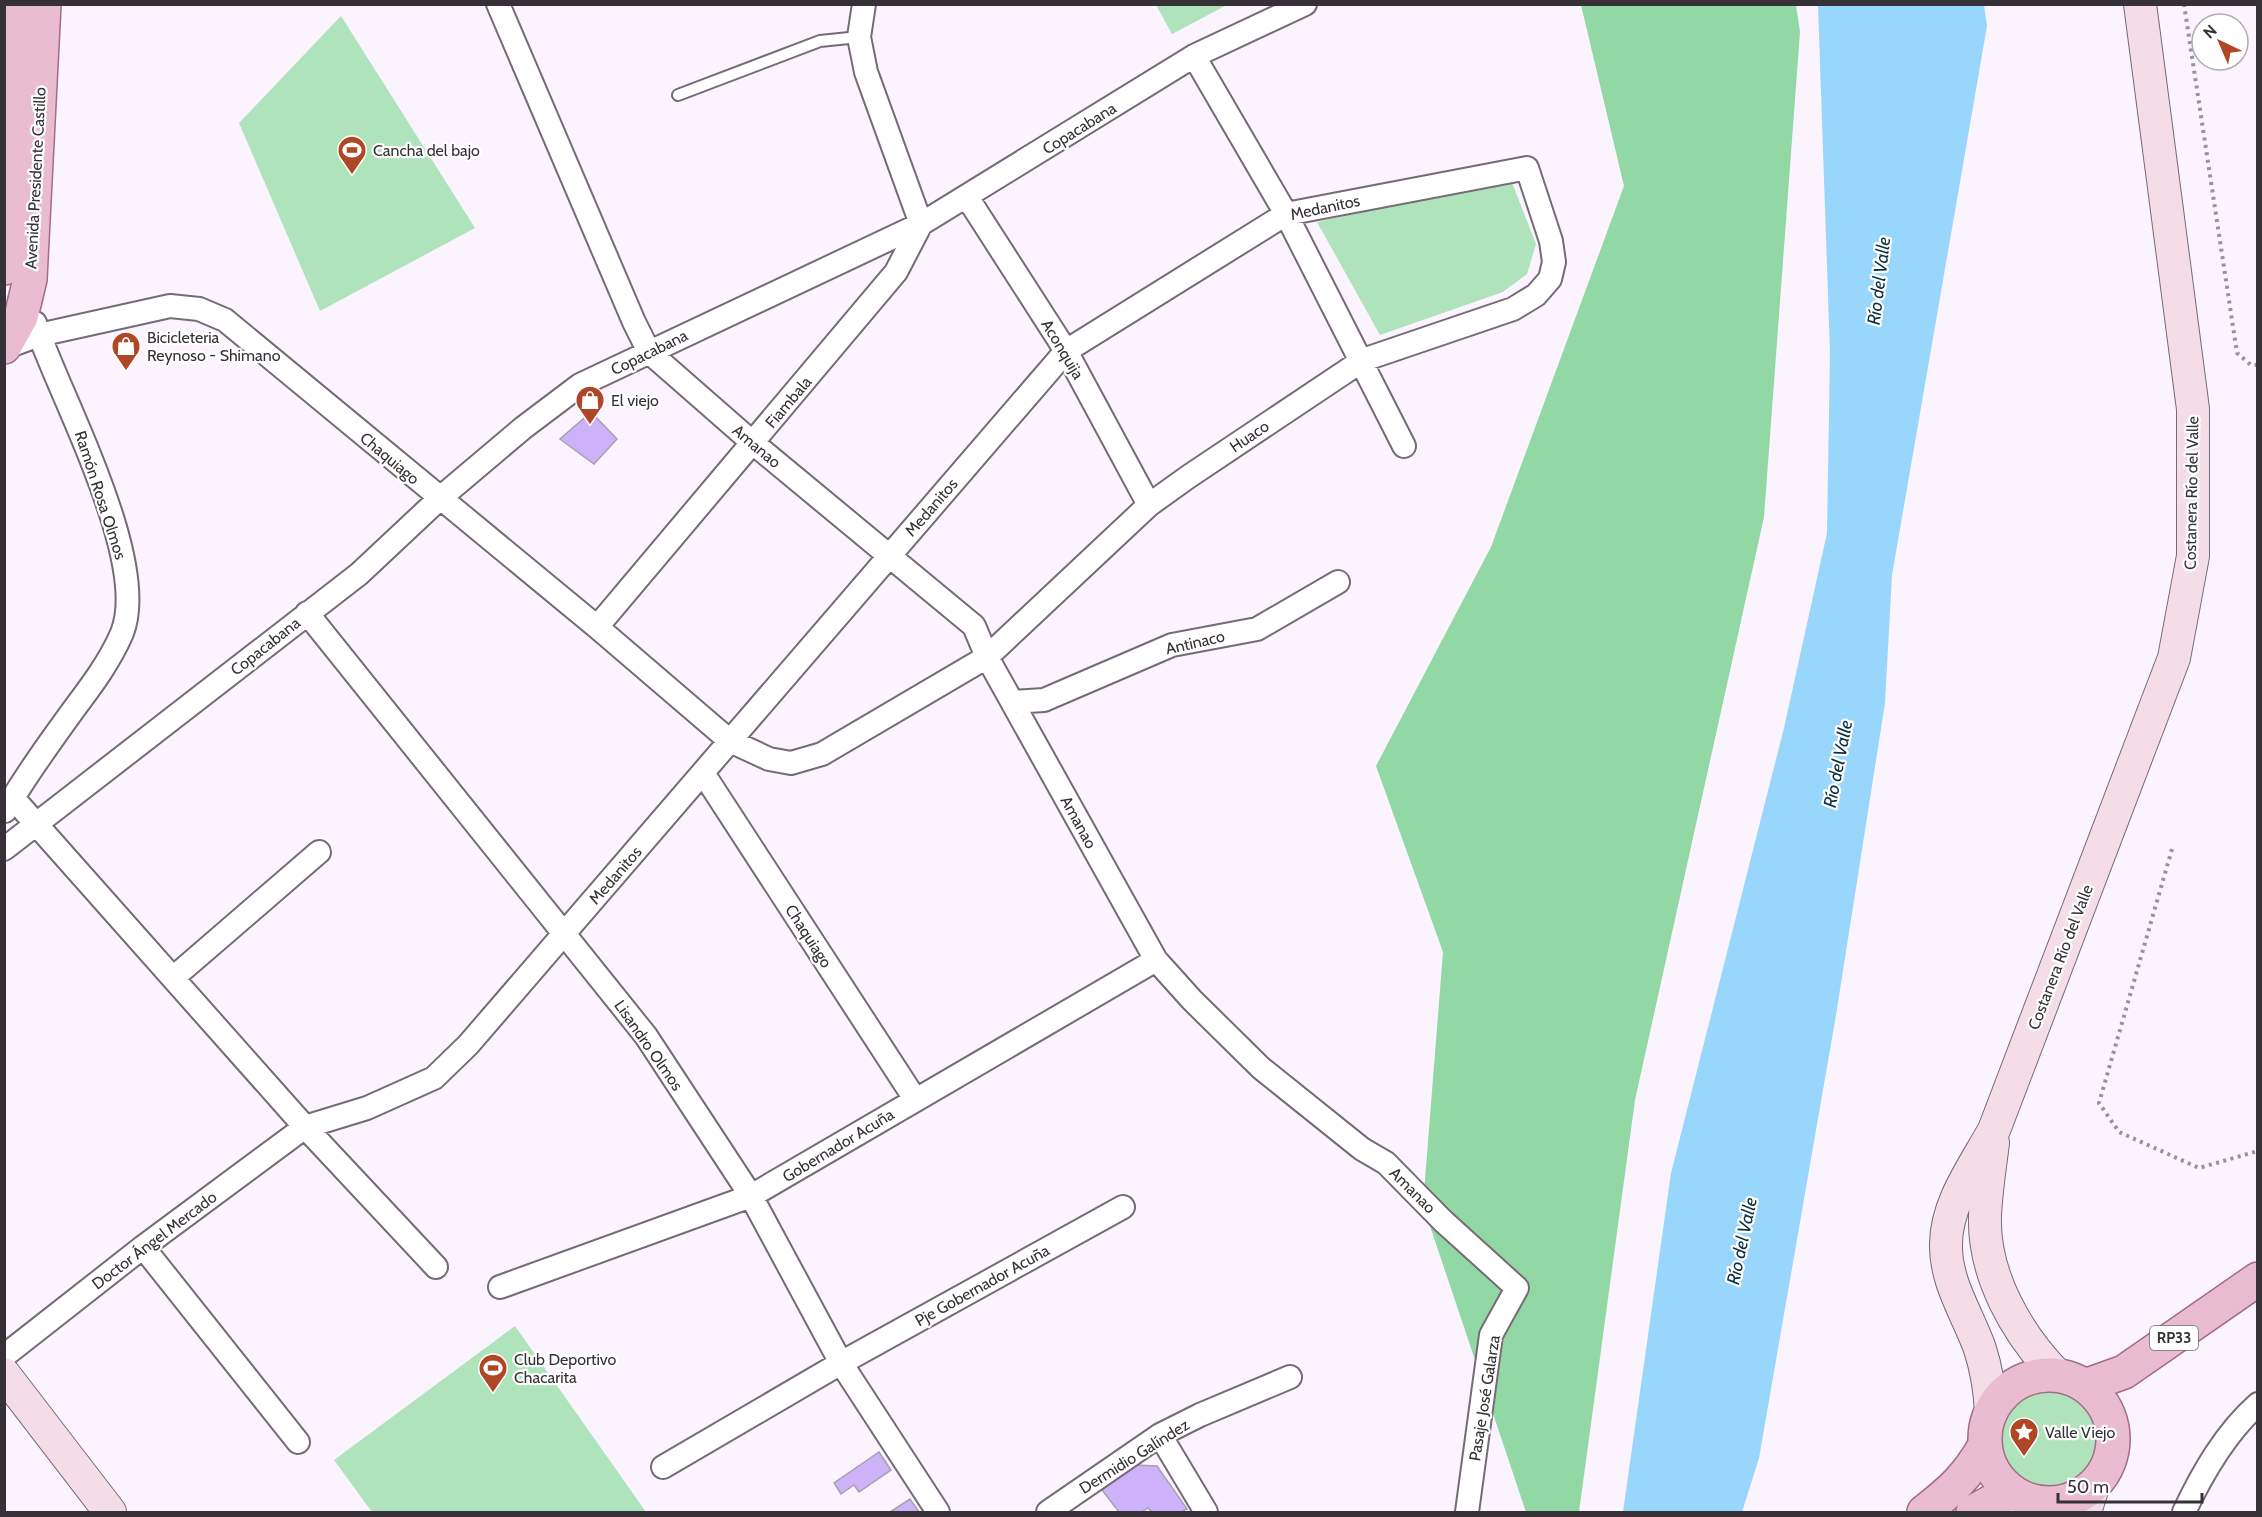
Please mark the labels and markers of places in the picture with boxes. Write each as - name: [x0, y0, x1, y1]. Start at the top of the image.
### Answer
- sports icon: Cancha del bajo: [336, 134, 368, 176]
- place label: Cancha del bajo: [373, 141, 480, 160]
- place label: Bicicleteria Reynoso - Shimano: [147, 328, 281, 365]
- shop icon: Bicicleteria Reynoso - Shimano: [110, 330, 142, 372]
- shop icon: El viejo: [574, 384, 606, 426]
- place label: El viejo: [611, 391, 659, 410]
- place label: Club Deportivo Chacarita: [514, 1350, 617, 1387]
- sports icon: Club Deportivo Chacarita: [477, 1352, 509, 1394]
- place icon: Valle Viejo: [2008, 1416, 2040, 1458]
- place label: Valle Viejo: [2045, 1423, 2116, 1442]

